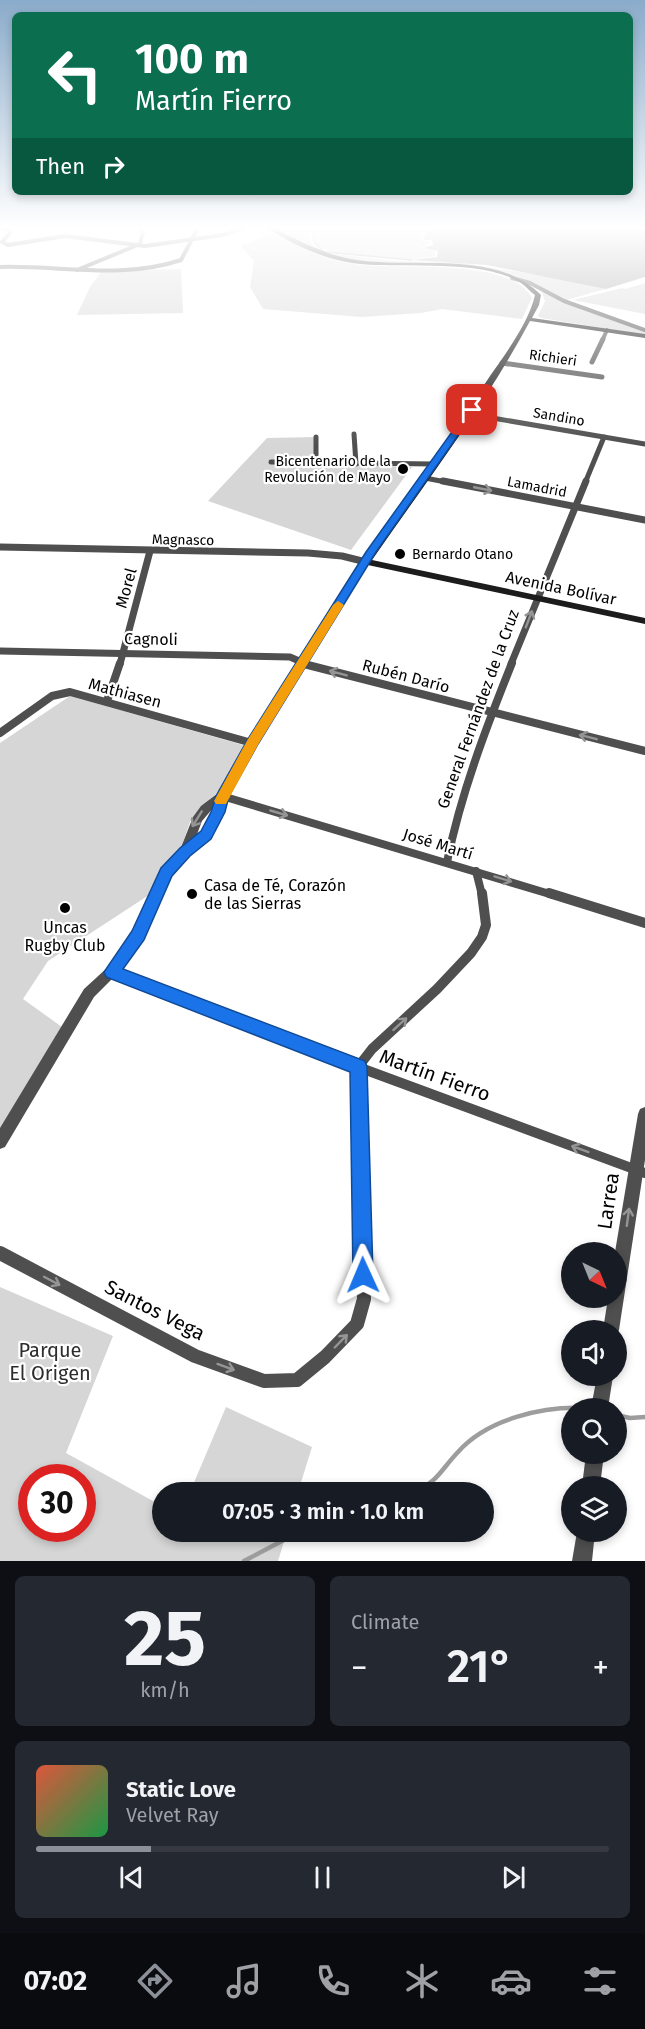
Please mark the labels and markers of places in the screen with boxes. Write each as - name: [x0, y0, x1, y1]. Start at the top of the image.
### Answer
- pin: [446, 384, 497, 435]
- place label: Bicentenario de la Revolución de Mayo: [264, 453, 391, 486]
- marker: Bicentenario de la Revolución de Mayo: [396, 462, 410, 476]
- place label: Bernardo Otano: [412, 546, 513, 563]
- marker: Bernardo Otano: [393, 547, 407, 561]
- place label: Casa de Té, Corazón de las Sierras: [204, 876, 346, 913]
- marker: Casa de Té, Corazón de las Sierras: [185, 887, 199, 901]
- marker: Uncas Rugby Club: [58, 901, 72, 915]
- place label: Uncas Rugby Club: [24, 918, 106, 955]

